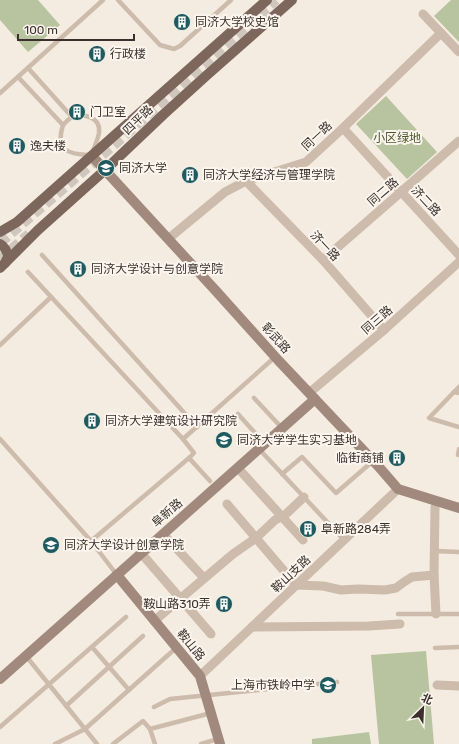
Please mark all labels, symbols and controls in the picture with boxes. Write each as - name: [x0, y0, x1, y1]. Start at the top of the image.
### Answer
- building icon: 同济大学校史馆: [172, 12, 192, 32]
- place label: 同济大学校史馆: [195, 15, 279, 29]
- scale bar: [18, 16, 134, 42]
- text: 100 m: [24, 23, 58, 37]
- building icon: 行政楼: [87, 44, 107, 64]
- place label: 行政楼: [110, 47, 146, 61]
- building icon: 门卫室: [67, 102, 87, 122]
- street label: 四平路: [120, 102, 156, 138]
- place label: 门卫室: [90, 105, 126, 119]
- street label: 同一路: [299, 119, 335, 153]
- park label: 小区绿地: [373, 131, 421, 145]
- building icon: 逸夫楼: [7, 136, 27, 156]
- place label: 逸夫楼: [30, 139, 66, 153]
- school or university icon: 同济大学: [96, 158, 116, 178]
- place label: 同济大学: [119, 161, 167, 175]
- building icon: 同济大学经济与管理学院: [180, 165, 200, 185]
- place label: 同济大学经济与管理学院: [203, 168, 335, 182]
- street label: 同二路: [365, 175, 401, 209]
- street label: 济二路: [409, 183, 443, 219]
- street label: 济一路: [308, 228, 342, 264]
- building icon: 同济大学设计与创意学院: [68, 259, 88, 279]
- place label: 同济大学设计与创意学院: [91, 262, 223, 276]
- street label: 同三路: [359, 303, 395, 337]
- street label: 彰武路: [259, 320, 293, 356]
- building icon: 同济大学建筑设计研究院: [82, 411, 102, 431]
- place label: 同济大学建筑设计研究院: [105, 414, 237, 428]
- school or university icon: 同济大学学生实习基地: [214, 430, 234, 450]
- place label: 同济大学学生实习基地: [237, 433, 357, 447]
- building icon: 临街商铺: [387, 448, 407, 468]
- place label: 临街商铺: [336, 451, 384, 465]
- street label: 阜新路: [149, 496, 185, 530]
- building icon: 阜新路284弄: [298, 519, 318, 539]
- place label: 阜新路284弄: [321, 522, 391, 536]
- school or university icon: 同济大学设计创意学院: [41, 535, 61, 555]
- place label: 同济大学设计创意学院: [64, 538, 184, 552]
- street label: 鞍山支路: [269, 553, 313, 595]
- building icon: 鞍山路310弄: [214, 594, 234, 614]
- place label: 鞍山路310弄: [143, 597, 211, 611]
- street label: 鞍山路: [174, 627, 208, 663]
- school or university icon: 上海市铁岭中学: [318, 675, 338, 695]
- place label: 上海市铁岭中学: [231, 678, 315, 692]
- north arrow: [403, 688, 443, 728]
- text: 北: [419, 691, 435, 707]

